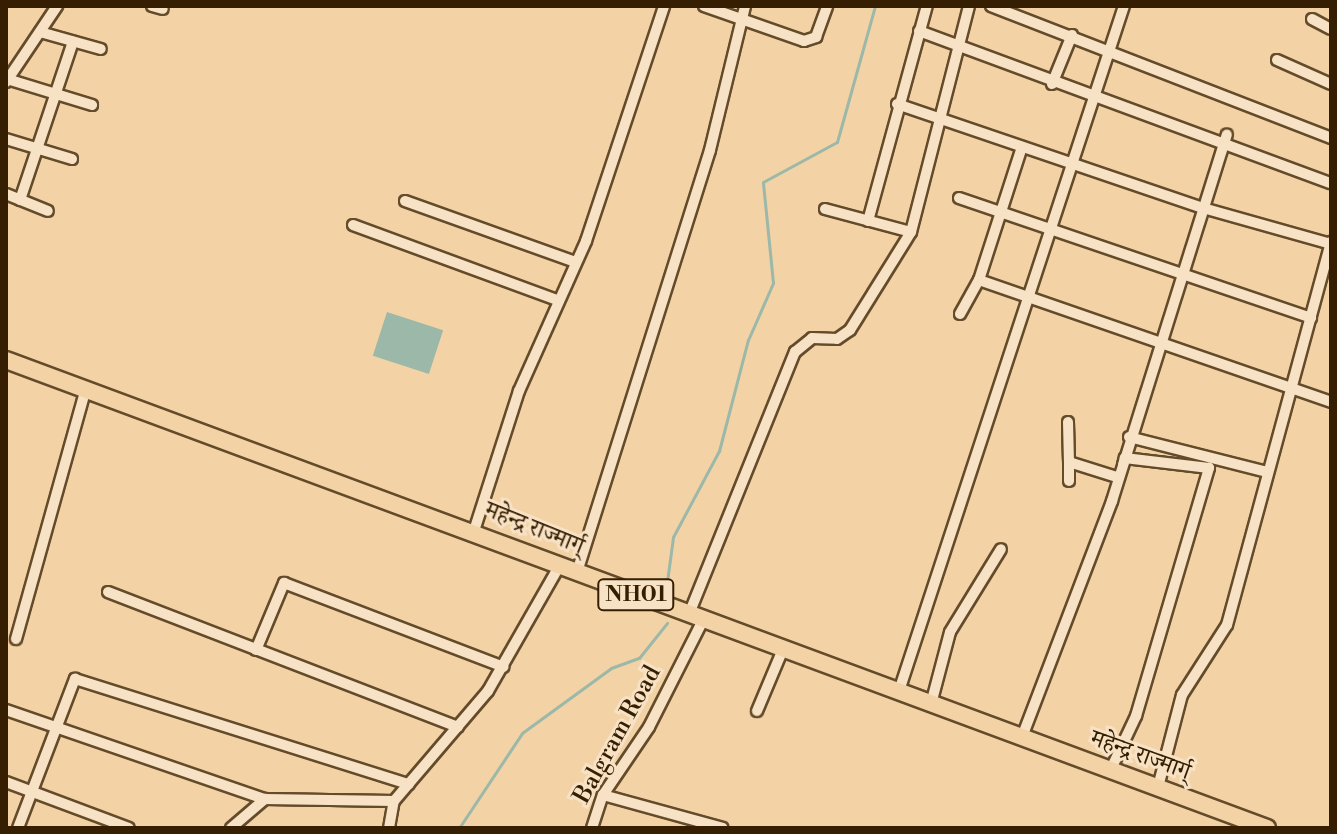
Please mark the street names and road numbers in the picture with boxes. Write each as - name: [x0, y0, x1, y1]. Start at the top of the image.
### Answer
- street label: महेन्द्र राज्मार्ग्: [480, 496, 588, 562]
- road number: NH01: [596, 577, 676, 613]
- street label: Balgram Road: [568, 661, 668, 809]
- street label: महेन्द्र राज्मार्ग्: [1086, 725, 1194, 787]

